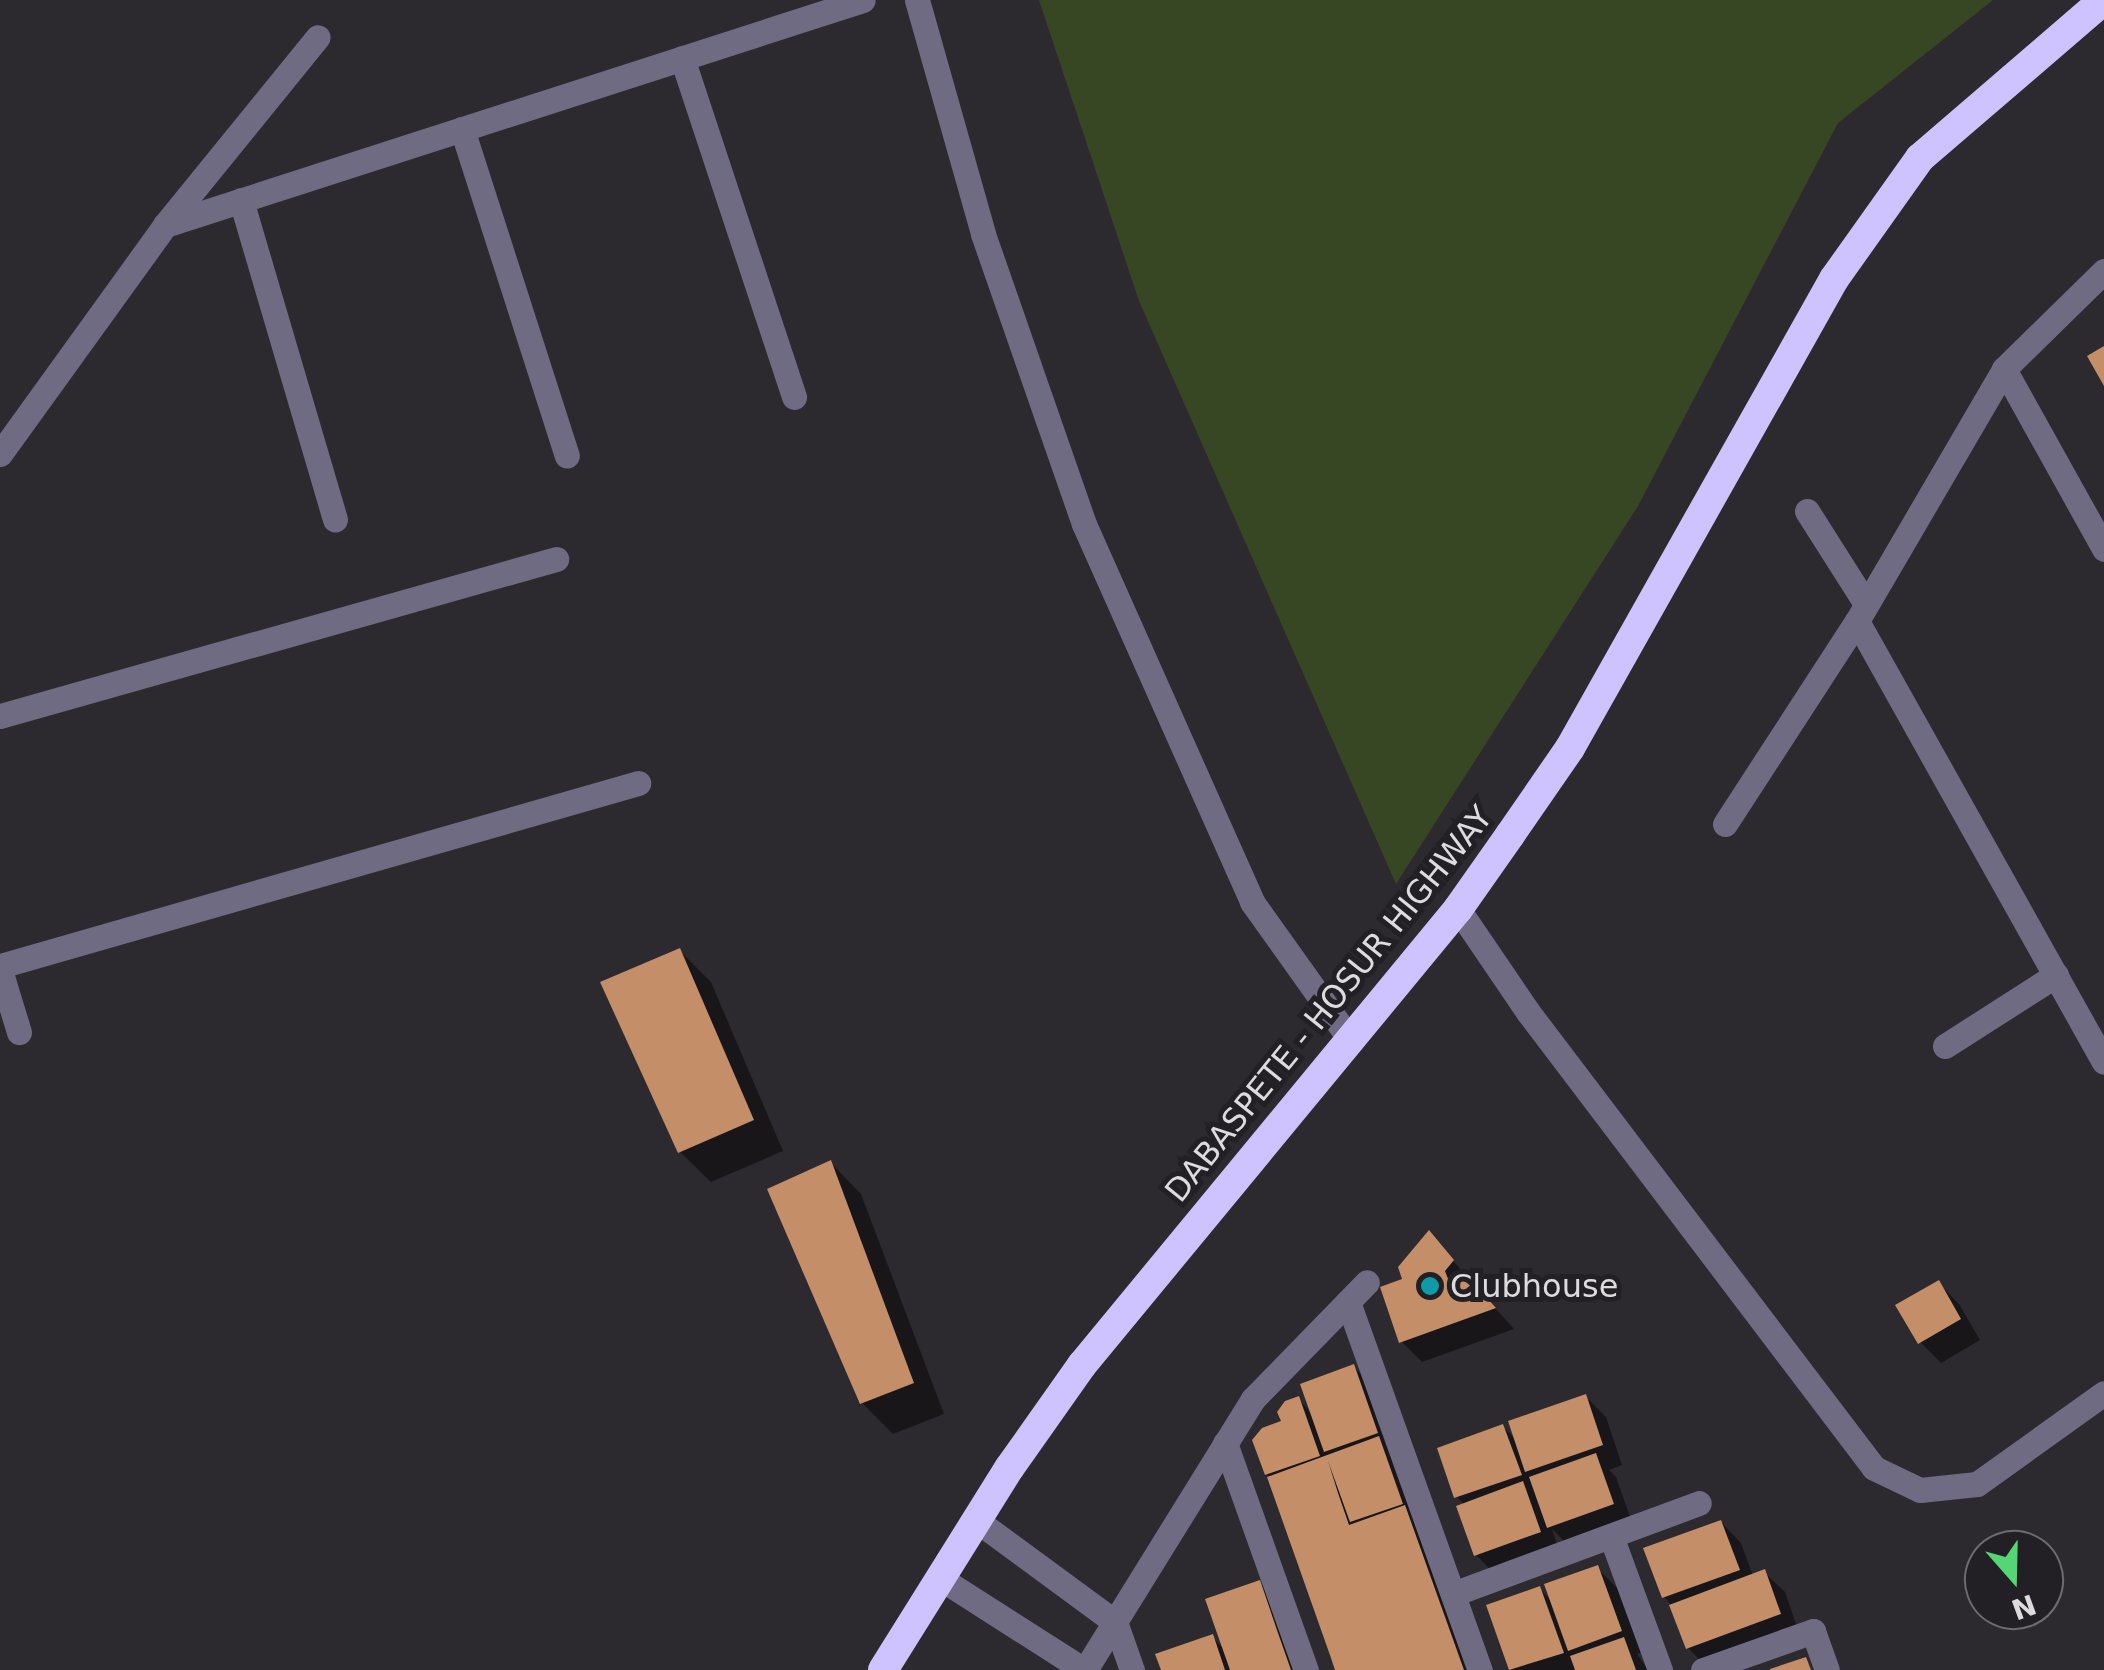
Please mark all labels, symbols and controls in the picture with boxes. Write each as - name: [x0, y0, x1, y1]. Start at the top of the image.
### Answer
- street label: DABASPETE - HOSUR HIGHWAY: [1157, 798, 1501, 1210]
- place label: Clubhouse: [1450, 1267, 1618, 1305]
- marker: Clubhouse: [1419, 1275, 1441, 1297]
- north arrow: [1964, 1530, 2064, 1630]
- text: N: [2007, 1587, 2040, 1626]

